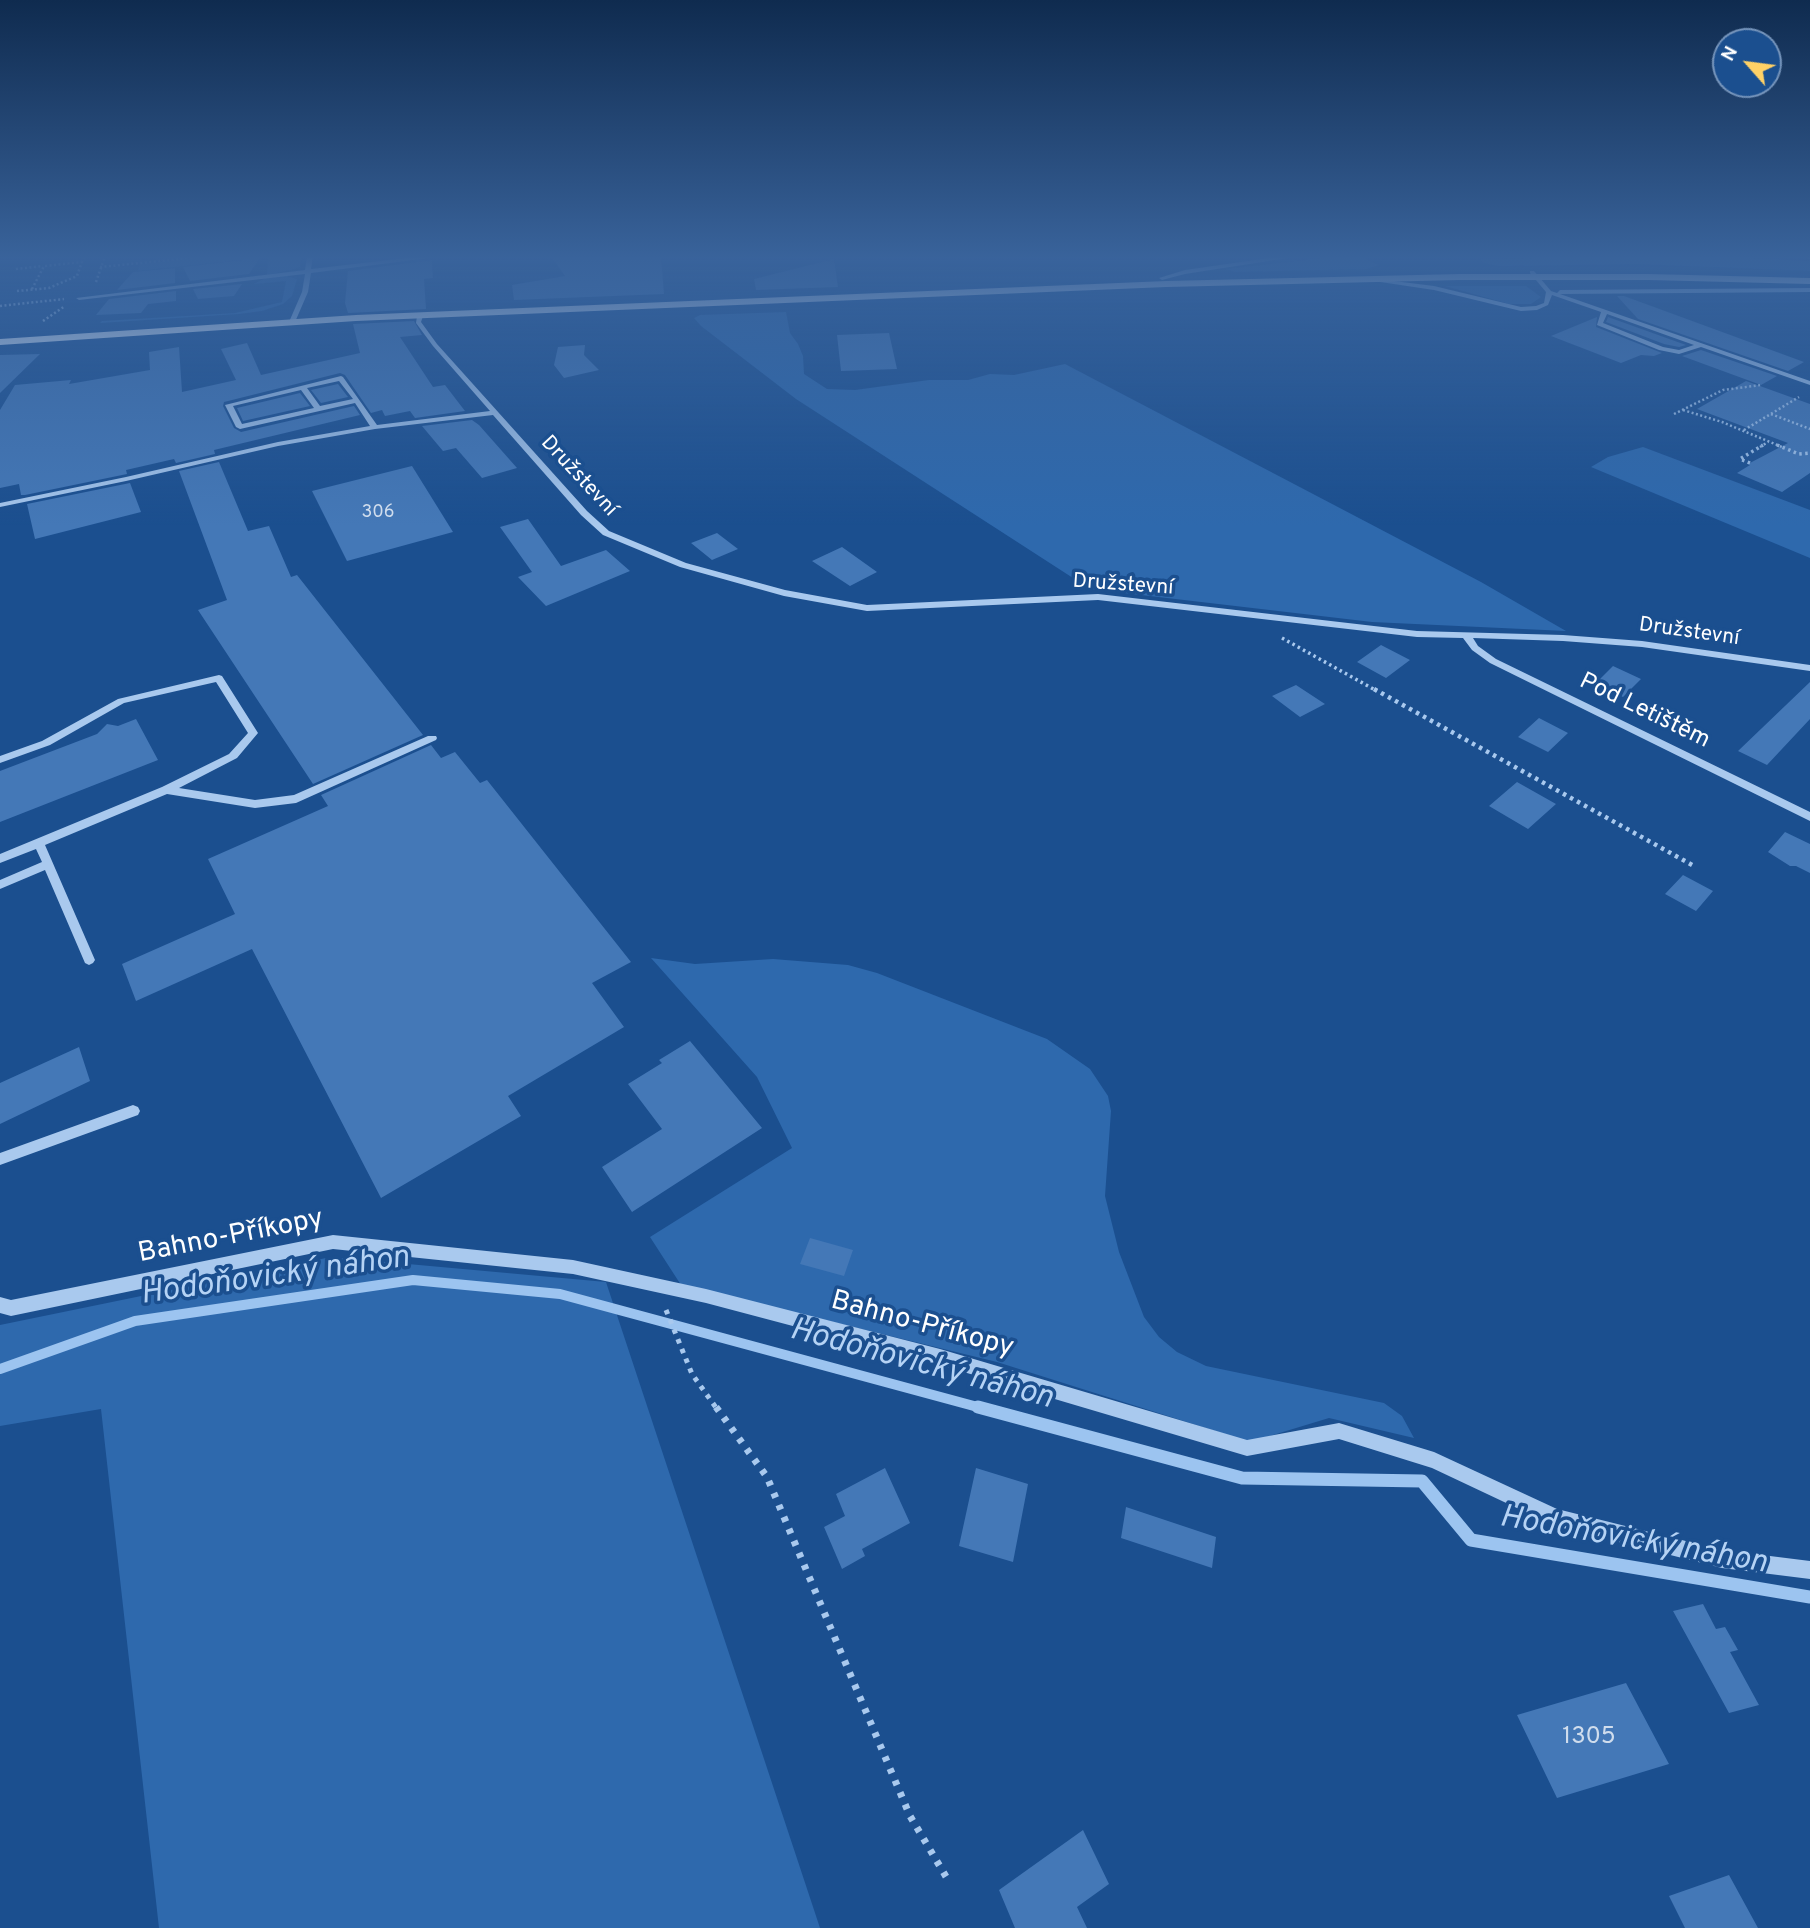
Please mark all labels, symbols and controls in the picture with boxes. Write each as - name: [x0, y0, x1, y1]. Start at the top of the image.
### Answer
- north arrow: [1712, 28, 1782, 98]
- text: N: [1716, 42, 1744, 66]
- street label: Družstevní: [534, 431, 622, 523]
- house number: 306: [362, 502, 394, 524]
- street label: Družstevní: [1072, 570, 1174, 602]
- street label: Družstevní: [1637, 613, 1741, 653]
- street label: Pod Letištěm: [1574, 668, 1714, 756]
- street label: Bahno-Příkopy: [136, 1204, 326, 1272]
- water label: Hodoňovický náhon: [138, 1240, 412, 1316]
- street label: Bahno-Příkopy: [827, 1285, 1017, 1367]
- water label: Hodoňovický náhon: [785, 1312, 1057, 1420]
- water label: Hodoňovický náhon: [1496, 1500, 1770, 1584]
- house number: 1305: [1562, 1724, 1616, 1752]

